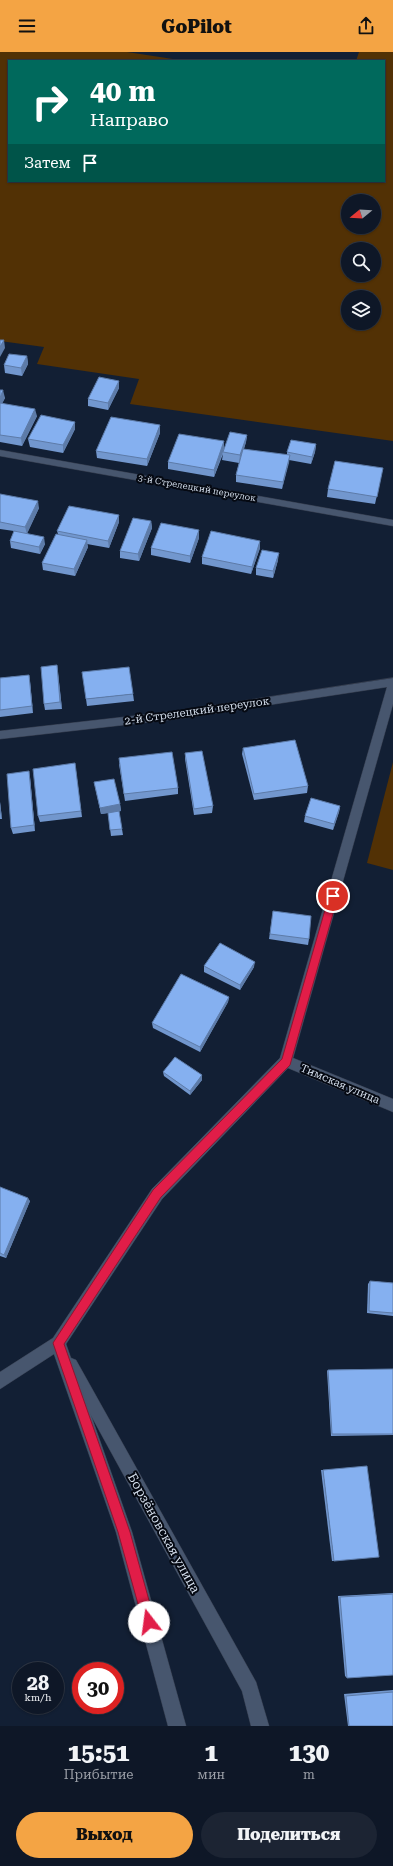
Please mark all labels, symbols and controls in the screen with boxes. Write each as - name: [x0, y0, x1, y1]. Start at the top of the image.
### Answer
- icon: menu: [16, 15, 38, 37]
- icon: share: [355, 15, 377, 37]
- text: GoPilot: [161, 16, 232, 37]
- text: 40 m: [90, 75, 155, 108]
- icon: right: [24, 76, 76, 128]
- text: Направо: [90, 109, 169, 130]
- icon: arrive: [79, 152, 101, 174]
- text: Затем: [24, 154, 71, 172]
- north arrow: [341, 194, 381, 234]
- map controls: [341, 194, 381, 330]
- button: search: [341, 242, 381, 282]
- button: layers: [341, 290, 381, 330]
- street label: 3-й Стрелецкий переулок: [137, 473, 257, 503]
- street label: 2-й Стрелецкий переулок: [124, 694, 270, 728]
- pin: [316, 879, 350, 913]
- icon: arrive: [322, 885, 344, 907]
- street label: Тимская улица: [298, 1061, 382, 1107]
- street label: Борзёновская улица: [125, 1470, 203, 1596]
- position arrow: [128, 1601, 170, 1643]
- speed limit sign: 30: [72, 1662, 124, 1714]
- text: 28: [27, 1671, 49, 1695]
- text: km/h: [25, 1692, 51, 1703]
- text: 15:51: [68, 1739, 130, 1767]
- text: 1: [204, 1739, 218, 1767]
- text: 130: [289, 1739, 329, 1767]
- text: Прибытие: [64, 1767, 134, 1782]
- text: мин: [197, 1767, 225, 1782]
- text: m: [303, 1767, 315, 1782]
- button: Выход: [16, 1812, 193, 1858]
- button: Поделиться: [201, 1812, 377, 1858]

